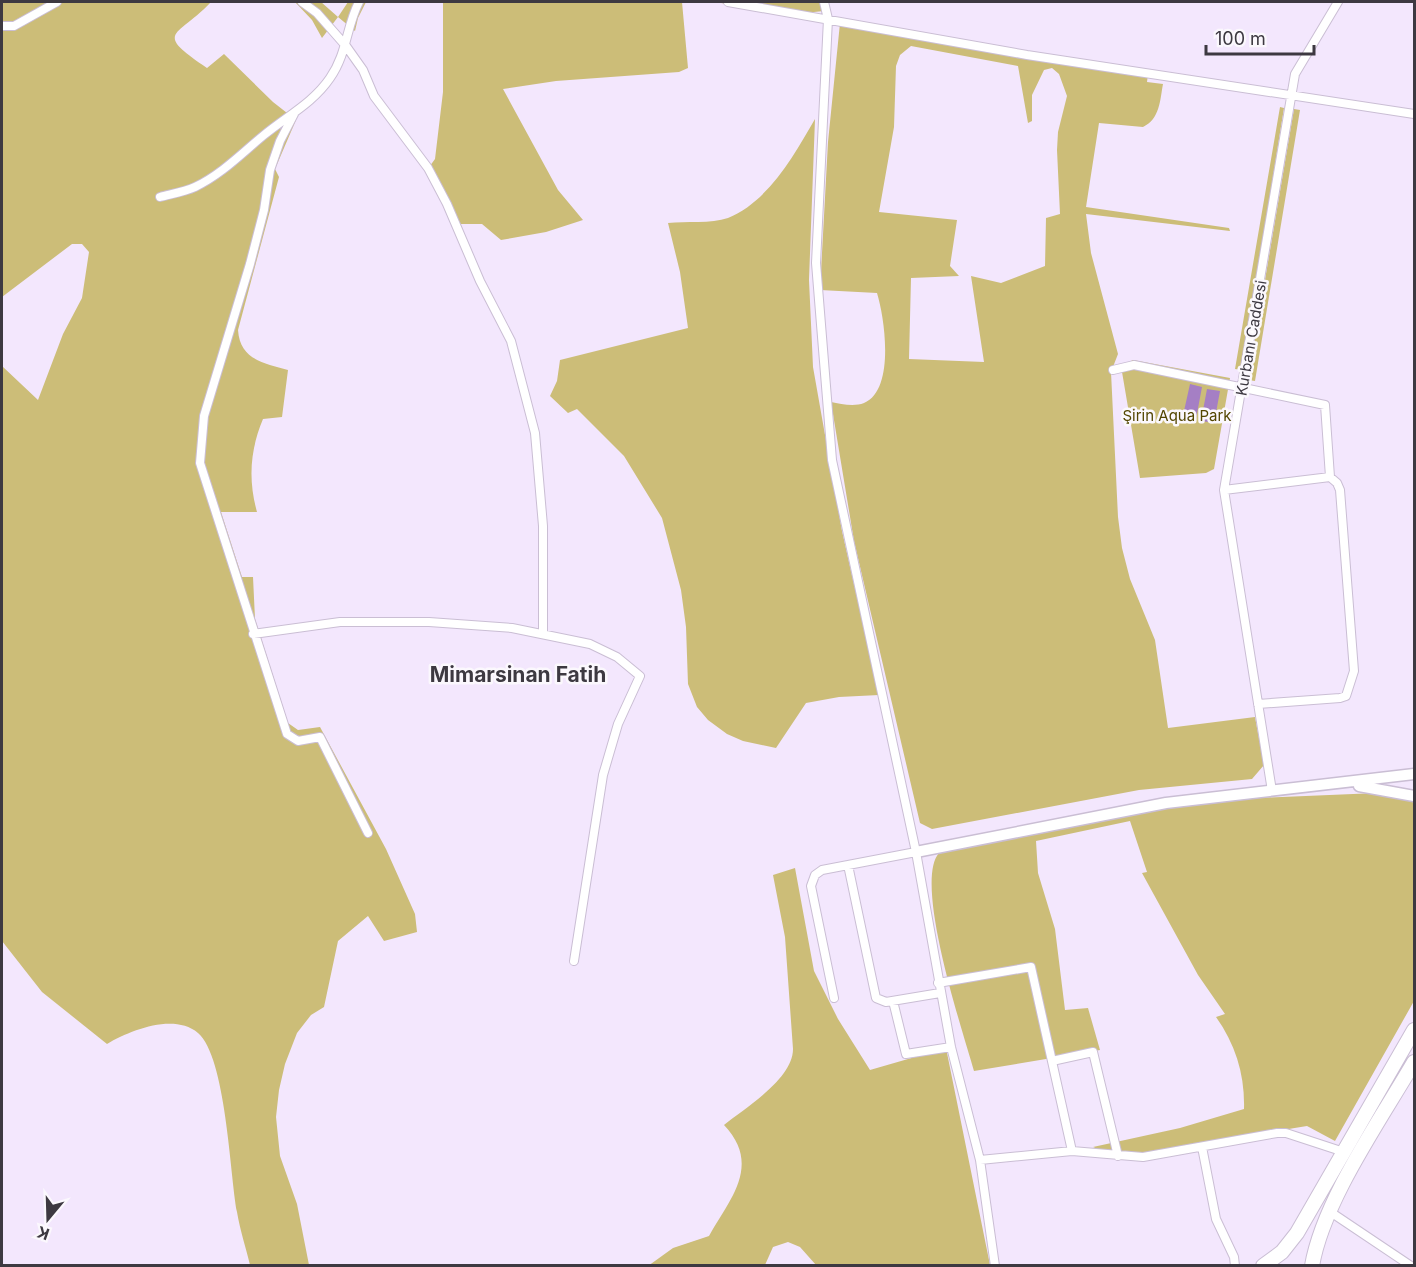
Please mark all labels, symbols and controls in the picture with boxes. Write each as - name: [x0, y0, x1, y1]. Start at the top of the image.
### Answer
- scale bar: [1206, 18, 1314, 56]
- text: 100 m: [1215, 28, 1266, 49]
- street label: Kurbanı Caddesi: [1231, 279, 1271, 397]
- park label: Şirin Aqua Park: [1122, 406, 1232, 425]
- district label: Mimarsinan Fatih: [430, 662, 606, 687]
- north arrow: [18, 1189, 78, 1249]
- text: K: [34, 1222, 52, 1245]

